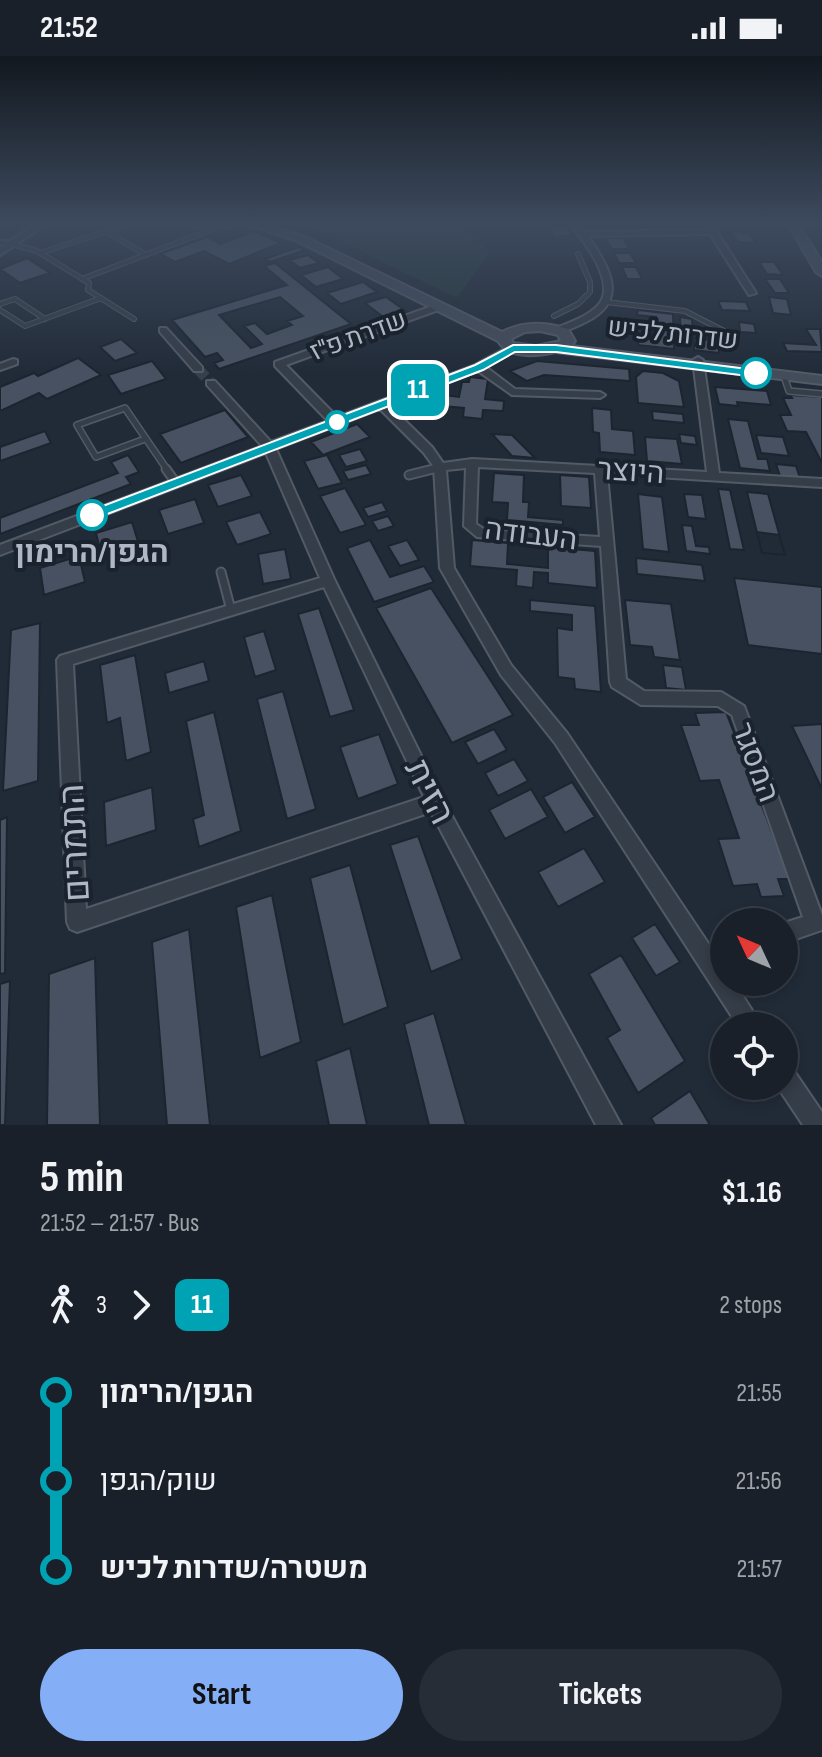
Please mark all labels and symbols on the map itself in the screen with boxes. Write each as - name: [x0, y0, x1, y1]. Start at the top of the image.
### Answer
- street label: שדרת פ"ז: [306, 305, 411, 368]
- street label: שדרות לכיש: [606, 312, 740, 357]
- unlabelled marker: [741, 358, 771, 388]
- line badge: 11: [382, 364, 454, 416]
- unlabelled marker: [326, 411, 348, 433]
- street label: היוצר: [596, 452, 665, 492]
- marker: הגפן/הרימון: [77, 500, 107, 530]
- street label: העבודה: [483, 511, 579, 559]
- place label: הגפן/הרימון: [15, 535, 169, 571]
- street label: המסגר: [724, 718, 787, 807]
- street label: הזית: [394, 752, 463, 832]
- street label: התמרים: [51, 783, 100, 903]
- north arrow: [710, 908, 798, 996]

